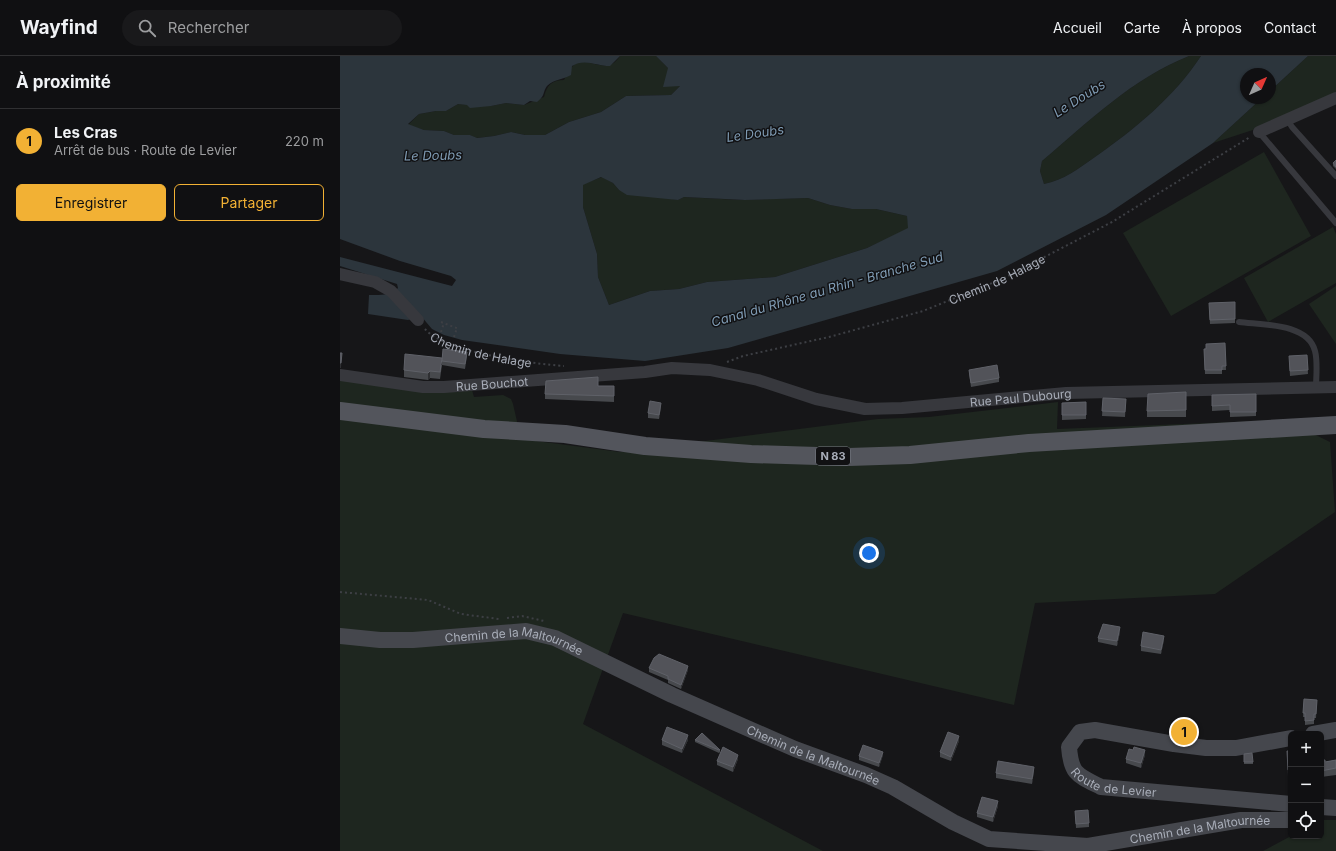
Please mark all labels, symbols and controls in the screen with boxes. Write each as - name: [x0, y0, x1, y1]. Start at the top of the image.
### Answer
- search box: [122, 10, 402, 46]
- text: Wayfind: [20, 16, 98, 39]
- icon: search: [136, 17, 158, 39]
- text: Rechercher: [168, 18, 249, 37]
- text: Accueil: [1053, 19, 1102, 36]
- text: Carte: [1124, 19, 1160, 36]
- text: À propos: [1182, 19, 1242, 36]
- text: Contact: [1264, 19, 1316, 36]
- north arrow: [1240, 68, 1276, 104]
- text: À proximité: [16, 72, 111, 92]
- water label: Le Doubs: [1050, 76, 1108, 120]
- water label: Le Doubs: [725, 121, 785, 145]
- text: Les Cras: [54, 123, 117, 142]
- text: 1: [26, 133, 32, 149]
- text: 220 m: [285, 133, 324, 149]
- text: Arrêt de bus · Route de Levier: [54, 142, 237, 158]
- water label: Le Doubs: [404, 146, 462, 164]
- button: Enregistrer: [16, 184, 166, 221]
- button: Partager: [174, 184, 324, 221]
- water label: Canal du Rhône au Rhin - Branche Sud: [709, 248, 945, 330]
- street label: Chemin de Halage: [946, 251, 1047, 307]
- street label: Chemin de Halage: [428, 329, 533, 370]
- street label: Rue Bouchot: [455, 373, 529, 394]
- street label: Rue Paul Dubourg: [969, 385, 1072, 409]
- road number: N 83: [816, 447, 850, 465]
- your location: [859, 543, 879, 563]
- street label: Chemin de la Maltournée: [444, 623, 586, 658]
- pin: 1: [1171, 717, 1197, 747]
- street label: Chemin de la Maltournée: [744, 721, 882, 788]
- map controls: [1288, 731, 1324, 839]
- button: +: [1288, 731, 1324, 767]
- street label: Route de Levier: [1068, 764, 1157, 799]
- button: −: [1288, 767, 1324, 803]
- button: locate: [1288, 803, 1324, 839]
- street label: Chemin de la Maltournée: [1129, 812, 1270, 846]

